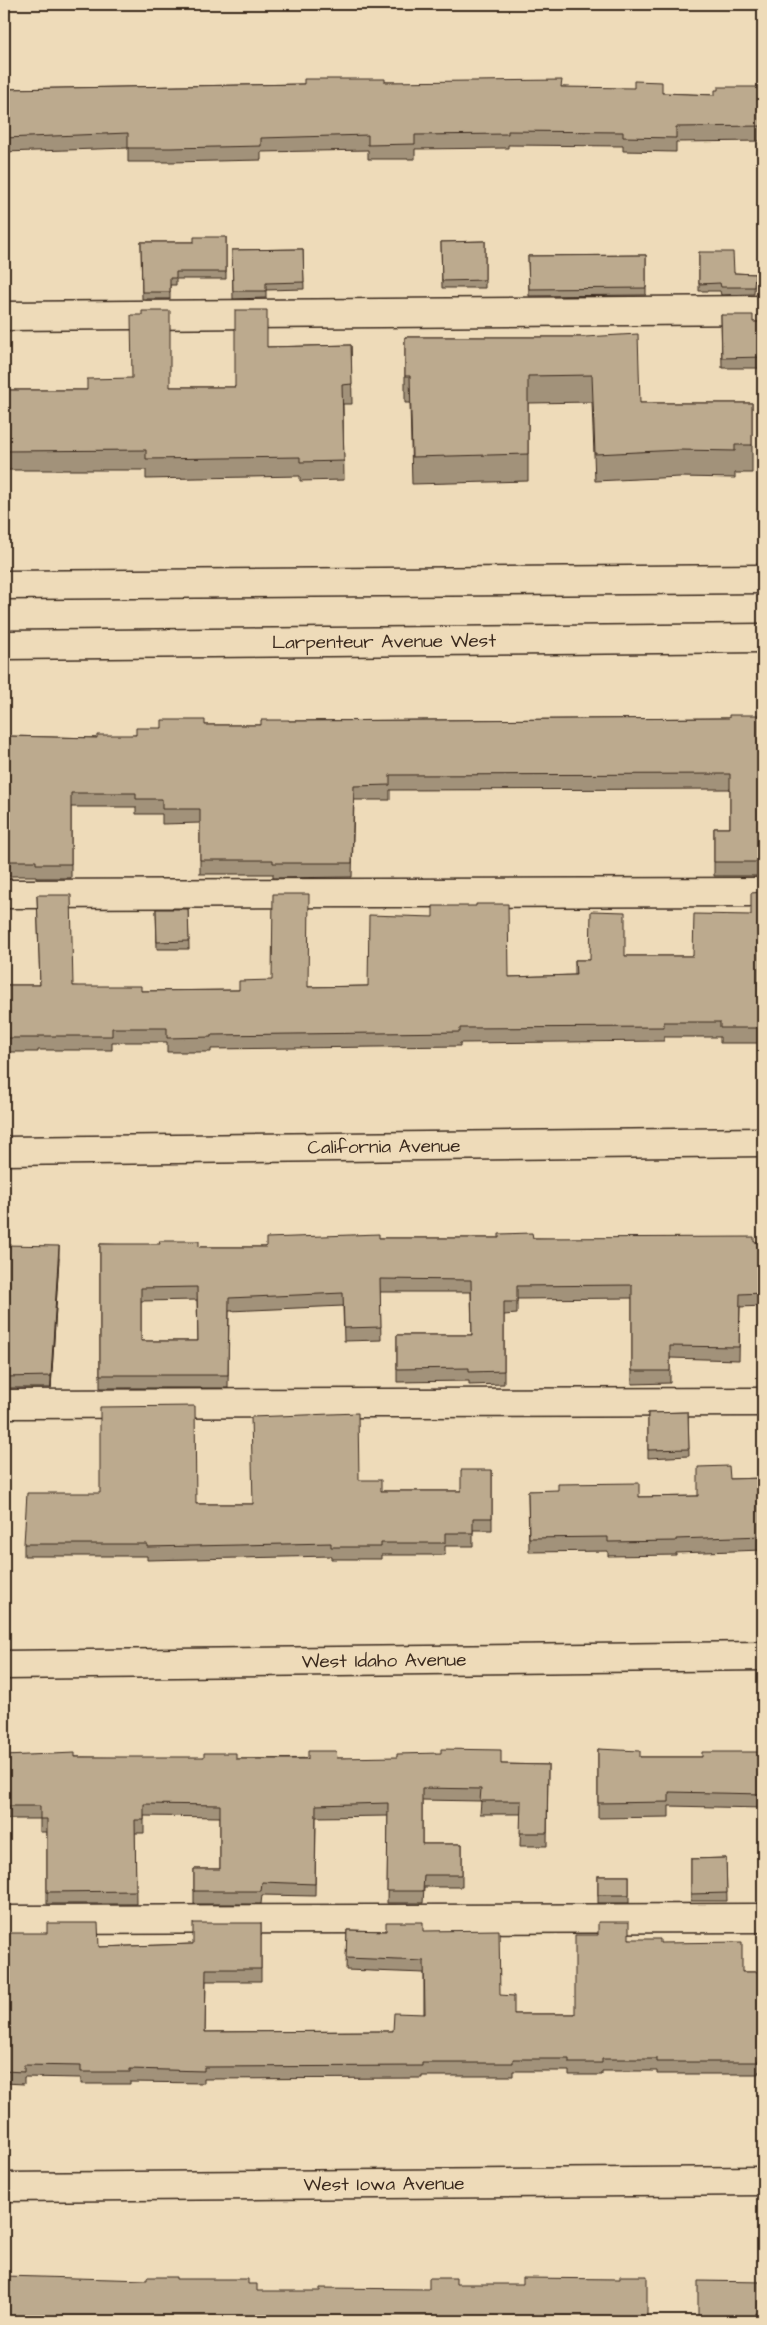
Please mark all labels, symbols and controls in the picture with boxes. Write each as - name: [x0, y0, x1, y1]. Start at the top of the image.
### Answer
- street label: Larpenteur Avenue West: [272, 627, 496, 656]
- street label: California Avenue: [307, 1132, 461, 1161]
- street label: West Idaho Avenue: [301, 1646, 467, 1675]
- street label: West Iowa Avenue: [303, 2170, 465, 2198]

